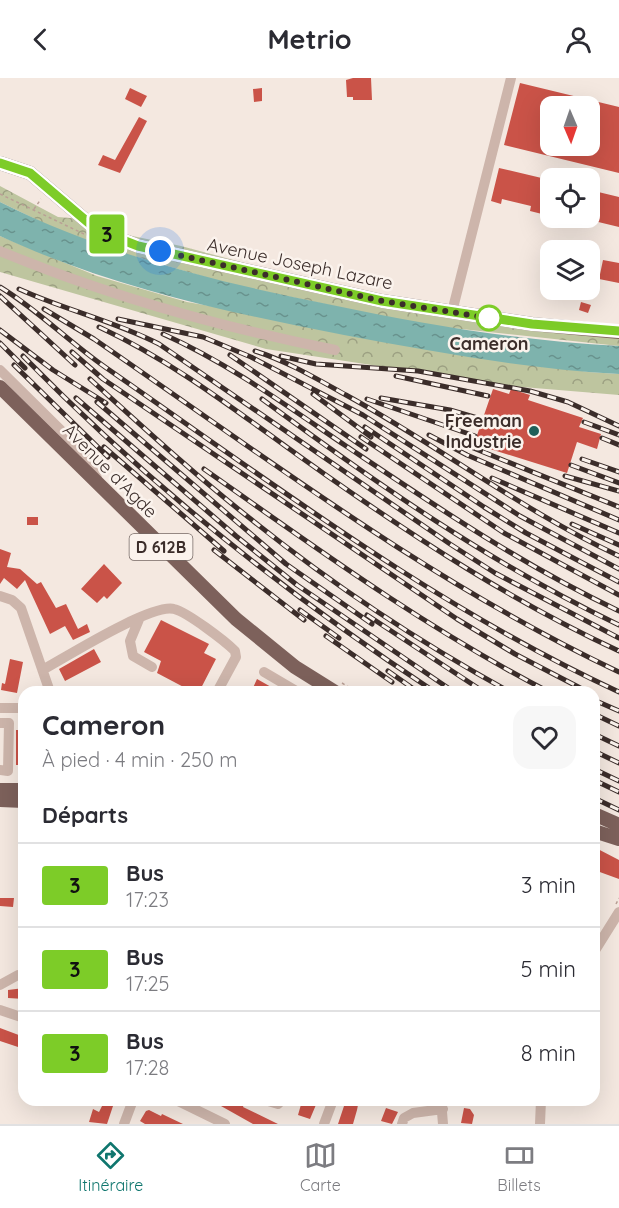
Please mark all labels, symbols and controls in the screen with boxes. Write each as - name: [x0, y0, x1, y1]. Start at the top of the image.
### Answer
- text: Metrio: [267, 22, 352, 56]
- icon: back: [24, 23, 57, 56]
- icon: person: [562, 23, 595, 56]
- north arrow: [540, 96, 600, 156]
- map controls: [540, 96, 600, 300]
- button: locate: [540, 168, 600, 228]
- line badge: 3: [88, 214, 126, 254]
- text: 3: [101, 221, 113, 247]
- street label: Avenue Joseph Lazare: [205, 233, 395, 294]
- your location: [145, 236, 175, 266]
- button: layers: [540, 240, 600, 300]
- marker: Cameron: [476, 305, 502, 331]
- place label: Cameron: [449, 332, 529, 355]
- place label: Freeman Industrie: [445, 409, 522, 453]
- street label: Avenue d'Agde: [58, 419, 162, 523]
- marker: Freeman Industrie: [527, 424, 541, 438]
- road number: D 612B: [130, 534, 192, 560]
- button: heart: [513, 706, 576, 769]
- text: Cameron: [42, 707, 165, 742]
- text: À pied · 4 min · 250 m: [42, 747, 238, 772]
- text: Départs: [42, 801, 128, 829]
- text: Bus: [126, 859, 164, 887]
- text: 3 min: [521, 871, 576, 899]
- text: 3: [69, 872, 81, 898]
- text: 17:23: [126, 887, 169, 912]
- text: Bus: [126, 943, 164, 971]
- text: 5 min: [521, 955, 576, 983]
- text: 3: [69, 956, 81, 982]
- text: 17:25: [126, 971, 169, 996]
- text: Bus: [126, 1027, 164, 1055]
- text: 8 min: [521, 1039, 576, 1067]
- text: 3: [69, 1040, 81, 1066]
- text: 17:28: [126, 1055, 169, 1080]
- tab: Itinéraire: [78, 1139, 143, 1195]
- tab: Carte: [300, 1139, 341, 1195]
- tab: Billets: [497, 1139, 541, 1195]

